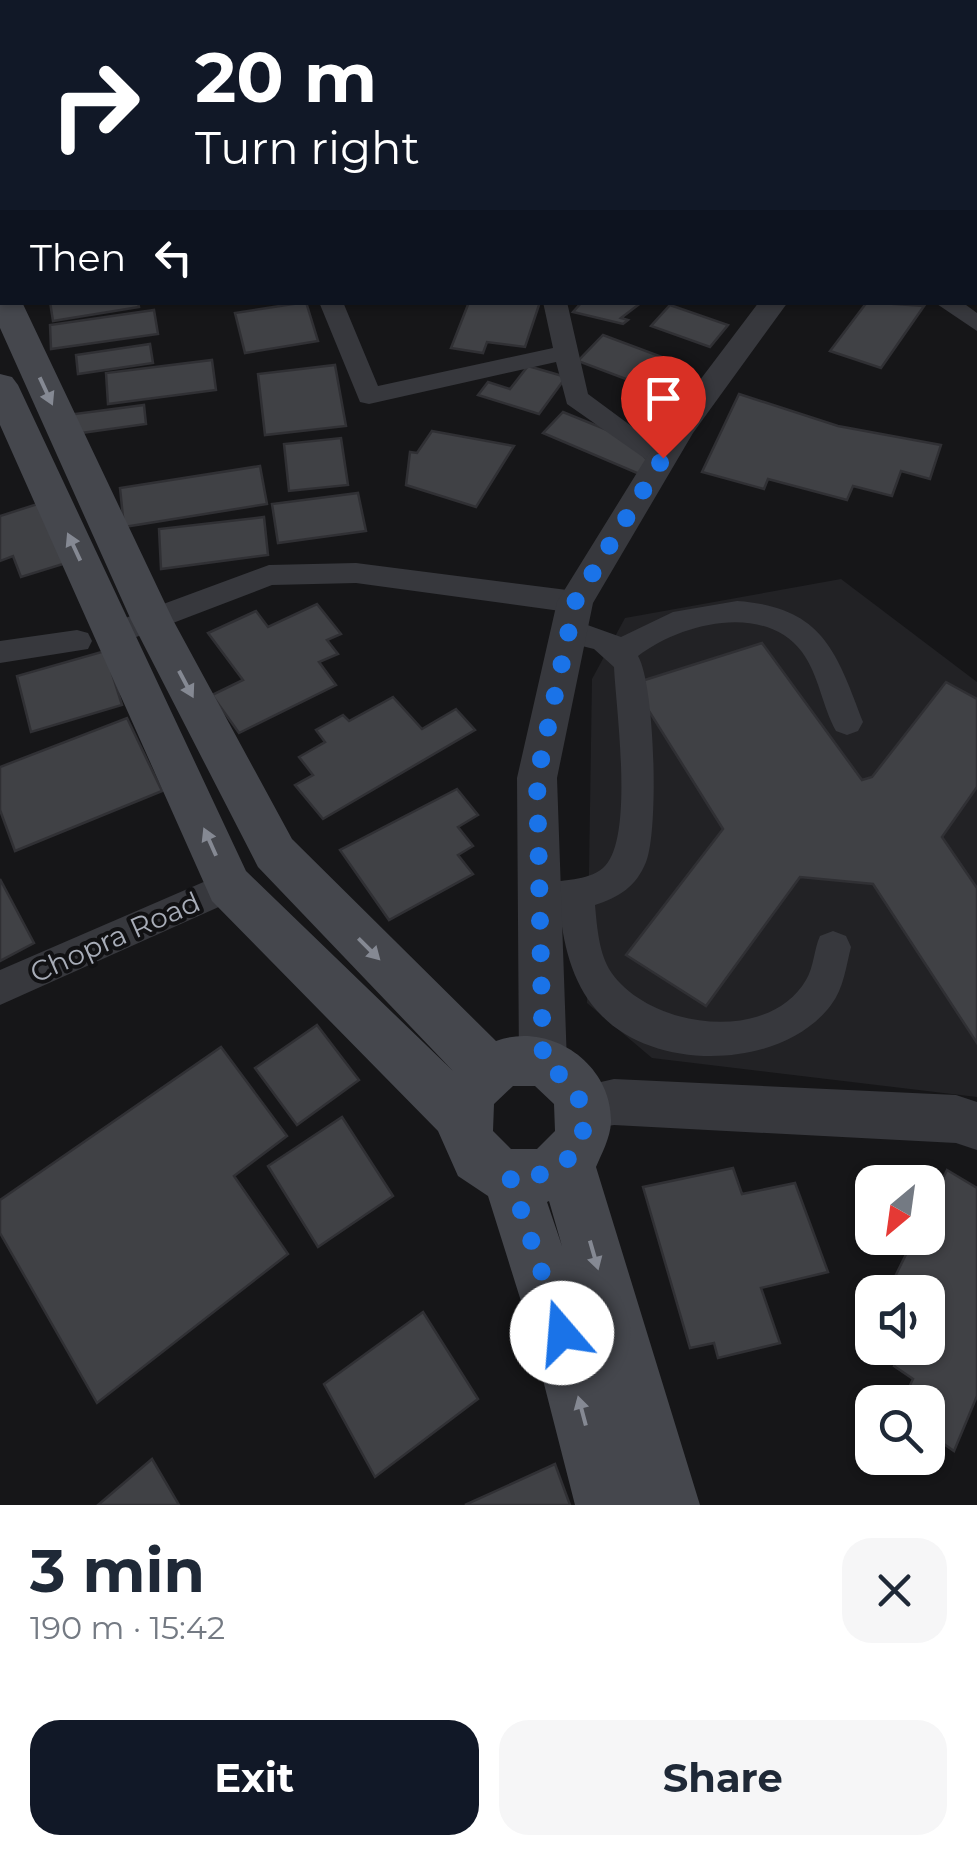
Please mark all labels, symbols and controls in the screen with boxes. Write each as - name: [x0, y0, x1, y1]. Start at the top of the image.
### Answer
- text: 20 m: [195, 34, 377, 120]
- icon: right: [30, 40, 160, 170]
- text: Turn right: [195, 120, 420, 175]
- icon: left: [146, 230, 201, 285]
- text: Then: [30, 234, 126, 281]
- pin: [621, 356, 706, 459]
- icon: arrive: [636, 371, 691, 426]
- one-way arrow: [38, 377, 55, 406]
- one-way arrow: [66, 532, 83, 561]
- one-way arrow: [177, 670, 194, 699]
- one-way arrow: [201, 827, 218, 856]
- street label: Chopra Road: [25, 884, 205, 990]
- one-way arrow: [357, 936, 381, 960]
- north arrow: [855, 1165, 945, 1255]
- map controls: [855, 1165, 945, 1475]
- one-way arrow: [587, 1240, 602, 1271]
- button: sound: [855, 1275, 945, 1365]
- position arrow: [510, 1281, 614, 1385]
- button: search: [855, 1385, 945, 1475]
- one-way arrow: [574, 1395, 590, 1426]
- text: 3 min: [30, 1534, 205, 1607]
- button: close: [842, 1538, 947, 1643]
- text: 190 m · 15:42: [30, 1608, 225, 1647]
- button: Exit: [30, 1720, 479, 1835]
- button: Share: [499, 1720, 947, 1835]

